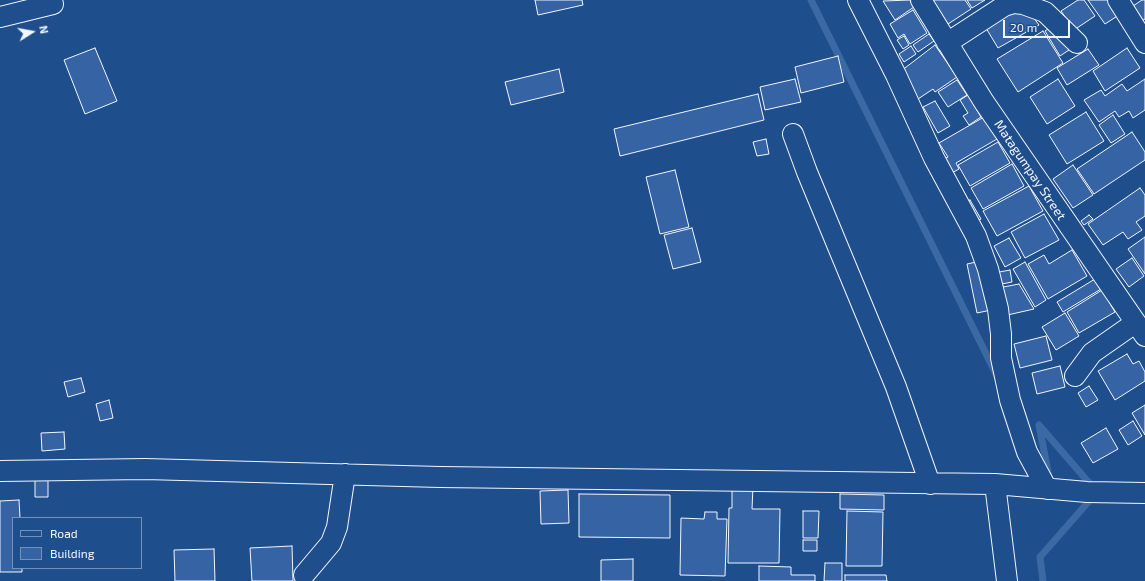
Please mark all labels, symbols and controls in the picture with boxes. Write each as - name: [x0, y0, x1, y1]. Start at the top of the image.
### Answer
- north arrow: [12, 12, 52, 52]
- scale bar: [1005, 12, 1072, 38]
- text: 20 m: [1010, 20, 1037, 34]
- text: N: [37, 24, 51, 35]
- street label: Matagumpay Street: [991, 117, 1069, 223]
- legend: [12, 517, 142, 569]
- text: Road: [50, 526, 78, 540]
- text: Building: [50, 546, 94, 560]

